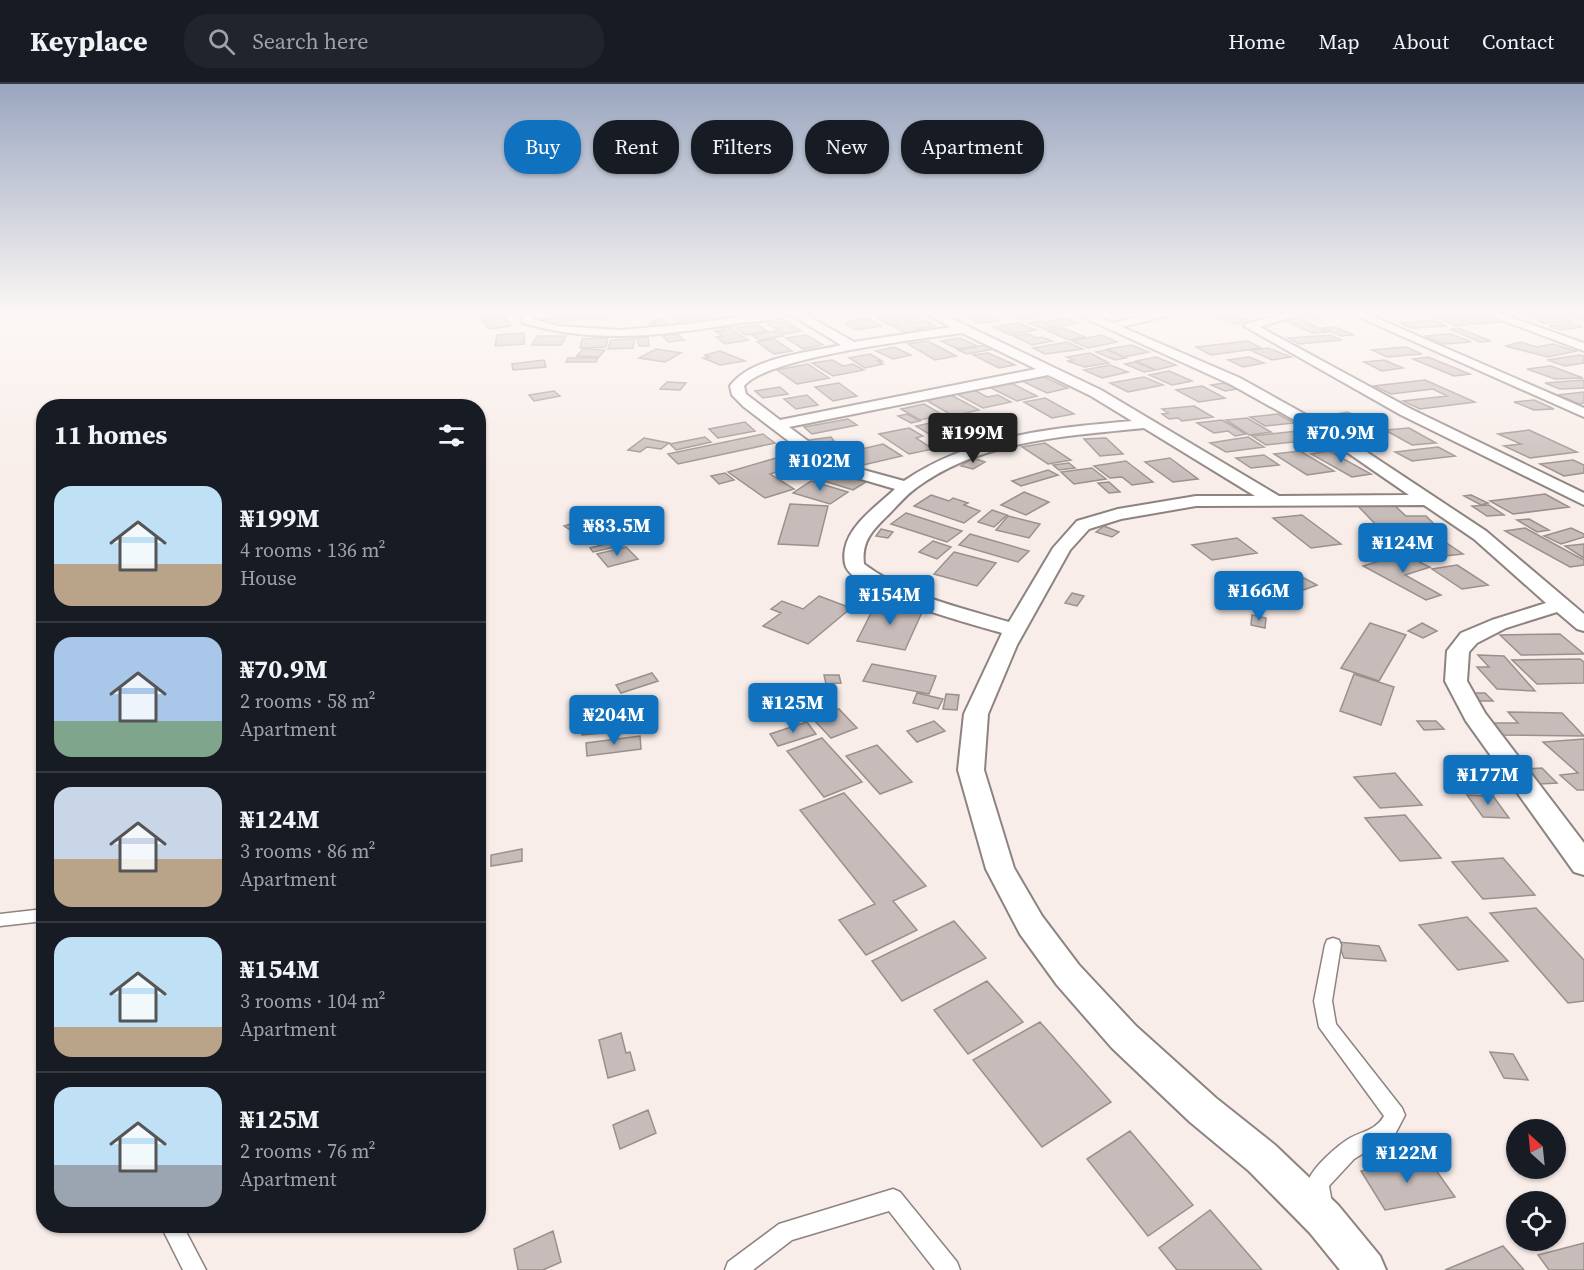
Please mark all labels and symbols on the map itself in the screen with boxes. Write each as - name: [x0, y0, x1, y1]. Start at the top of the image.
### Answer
- pin: ₦199M: [931, 413, 1015, 464]
- pin: ₦70.9M: [1292, 413, 1390, 464]
- pin: ₦102M: [778, 441, 862, 492]
- pin: ₦83.5M: [568, 506, 666, 557]
- pin: ₦124M: [1361, 523, 1445, 574]
- pin: ₦166M: [1217, 571, 1301, 622]
- pin: ₦154M: [848, 575, 932, 626]
- pin: ₦125M: [751, 683, 835, 734]
- pin: ₦204M: [572, 695, 656, 746]
- pin: ₦177M: [1446, 755, 1530, 806]
- north arrow: [1506, 1119, 1566, 1179]
- pin: ₦122M: [1365, 1133, 1449, 1184]

